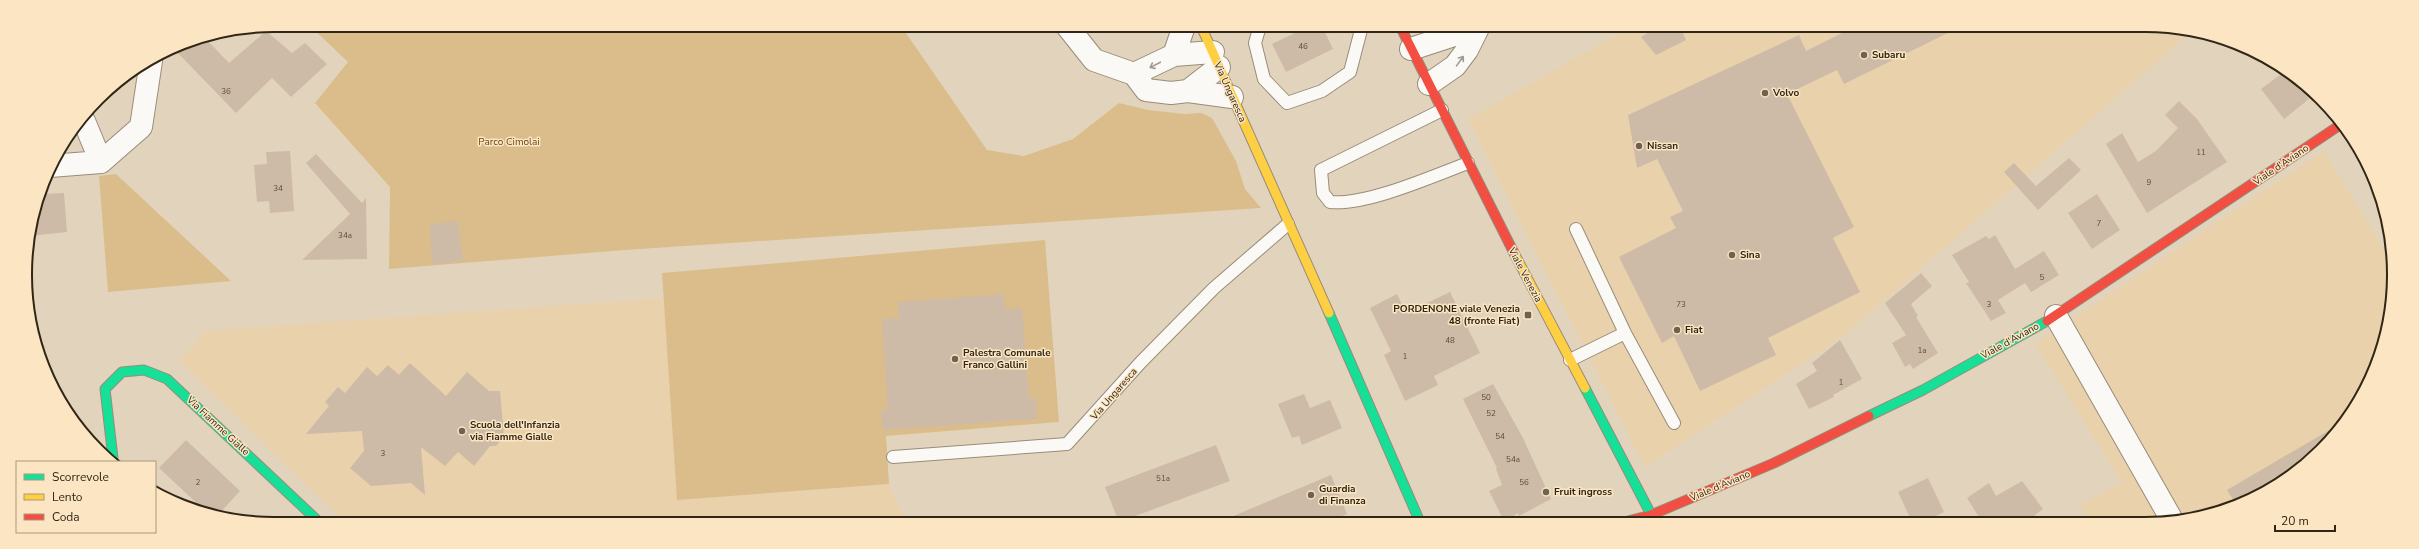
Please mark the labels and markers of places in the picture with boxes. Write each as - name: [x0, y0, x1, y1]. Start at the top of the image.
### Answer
- place label: Subaru: [1872, 48, 1905, 62]
- marker: Subaru: [1859, 50, 1869, 60]
- place label: Volvo: [1772, 86, 1799, 100]
- marker: Volvo: [1760, 88, 1770, 98]
- place label: Nissan: [1647, 139, 1678, 153]
- marker: Nissan: [1634, 141, 1644, 151]
- place label: Sina: [1740, 248, 1760, 262]
- marker: Sina: [1727, 250, 1737, 260]
- place label: PORDENONE viale Venezia 48 (fronte Fiat): [1393, 302, 1520, 328]
- marker: PORDENONE viale Venezia 48 (fronte Fiat): [1523, 310, 1533, 320]
- place label: Fiat: [1685, 323, 1703, 337]
- marker: Fiat: [1672, 325, 1682, 335]
- place label: Palestra Comunale Franco Gallini: [963, 346, 1051, 372]
- marker: Palestra Comunale Franco Gallini: [950, 354, 960, 364]
- place label: Scuola dell'Infanzia via Fiamme Gialle: [469, 418, 560, 444]
- marker: Scuola dell'Infanzia via Fiamme Gialle: [457, 426, 467, 436]
- place label: Guardia di Finanza: [1319, 482, 1366, 508]
- place label: Fruit ingross: [1554, 485, 1612, 499]
- marker: Fruit ingross: [1541, 487, 1551, 497]
- marker: Guardia di Finanza: [1306, 490, 1316, 500]

